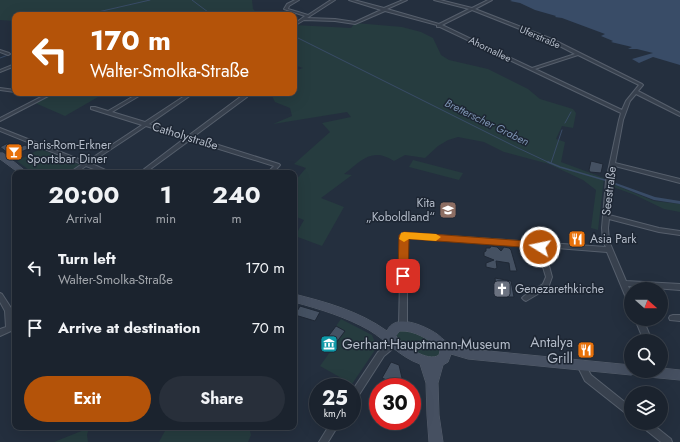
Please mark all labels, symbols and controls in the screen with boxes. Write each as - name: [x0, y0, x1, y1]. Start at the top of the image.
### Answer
- text: 170 m: [90, 20, 171, 61]
- street label: Uferstraße: [517, 22, 563, 52]
- icon: left: [24, 28, 76, 80]
- street label: Ahornallee: [466, 32, 514, 66]
- text: Walter-Smolka-Straße: [90, 58, 249, 84]
- water label: Bretterscher Graben: [442, 95, 532, 150]
- street label: Catholystraße: [150, 117, 220, 155]
- place label: Paris-Rom-Erkner Sportsbar Diner: [27, 136, 112, 168]
- bar icon: Paris-Rom-Erkner Sportsbar Diner: [4, 142, 24, 162]
- street label: Seestraße: [597, 165, 621, 217]
- text: 20:00: [48, 177, 119, 212]
- text: 1: [160, 177, 172, 212]
- text: 240: [212, 177, 261, 212]
- place label: Kita „Koboldland“: [366, 194, 435, 226]
- school or university icon: Kita „Koboldland“: [438, 200, 458, 220]
- text: Arrival: [66, 209, 102, 228]
- text: min: [156, 209, 176, 228]
- text: m: [231, 209, 242, 228]
- position arrow: [519, 226, 561, 268]
- restaurant icon: Asia Park: [567, 229, 587, 249]
- place label: Asia Park: [590, 230, 637, 248]
- text: Turn left: [58, 248, 116, 270]
- icon: left: [24, 257, 46, 279]
- text: 170 m: [245, 257, 285, 279]
- pin: [386, 259, 420, 293]
- icon: arrive: [392, 265, 414, 287]
- text: Walter-Smolka-Straße: [58, 270, 173, 289]
- church icon: Genezarethkirche: [492, 279, 512, 299]
- place label: Genezarethkirche: [515, 280, 604, 298]
- north arrow: [624, 282, 668, 326]
- map controls: [624, 282, 668, 430]
- icon: arrive: [24, 317, 46, 339]
- text: Arrive at destination: [58, 317, 200, 339]
- text: 70 m: [252, 317, 285, 339]
- place label: Antalya Grill: [530, 332, 573, 368]
- museum icon: Gerhart-Hauptmann-Museum: [319, 334, 339, 354]
- place label: Gerhart-Hauptmann-Museum: [342, 334, 511, 354]
- button: search: [624, 334, 668, 378]
- restaurant icon: Antalya Grill: [576, 340, 596, 360]
- button: Exit: [24, 376, 151, 422]
- button: Share: [159, 376, 285, 422]
- speed limit sign: 30: [369, 378, 421, 430]
- text: 25: [322, 384, 348, 413]
- button: layers: [624, 386, 668, 430]
- text: km/h: [324, 406, 346, 421]

